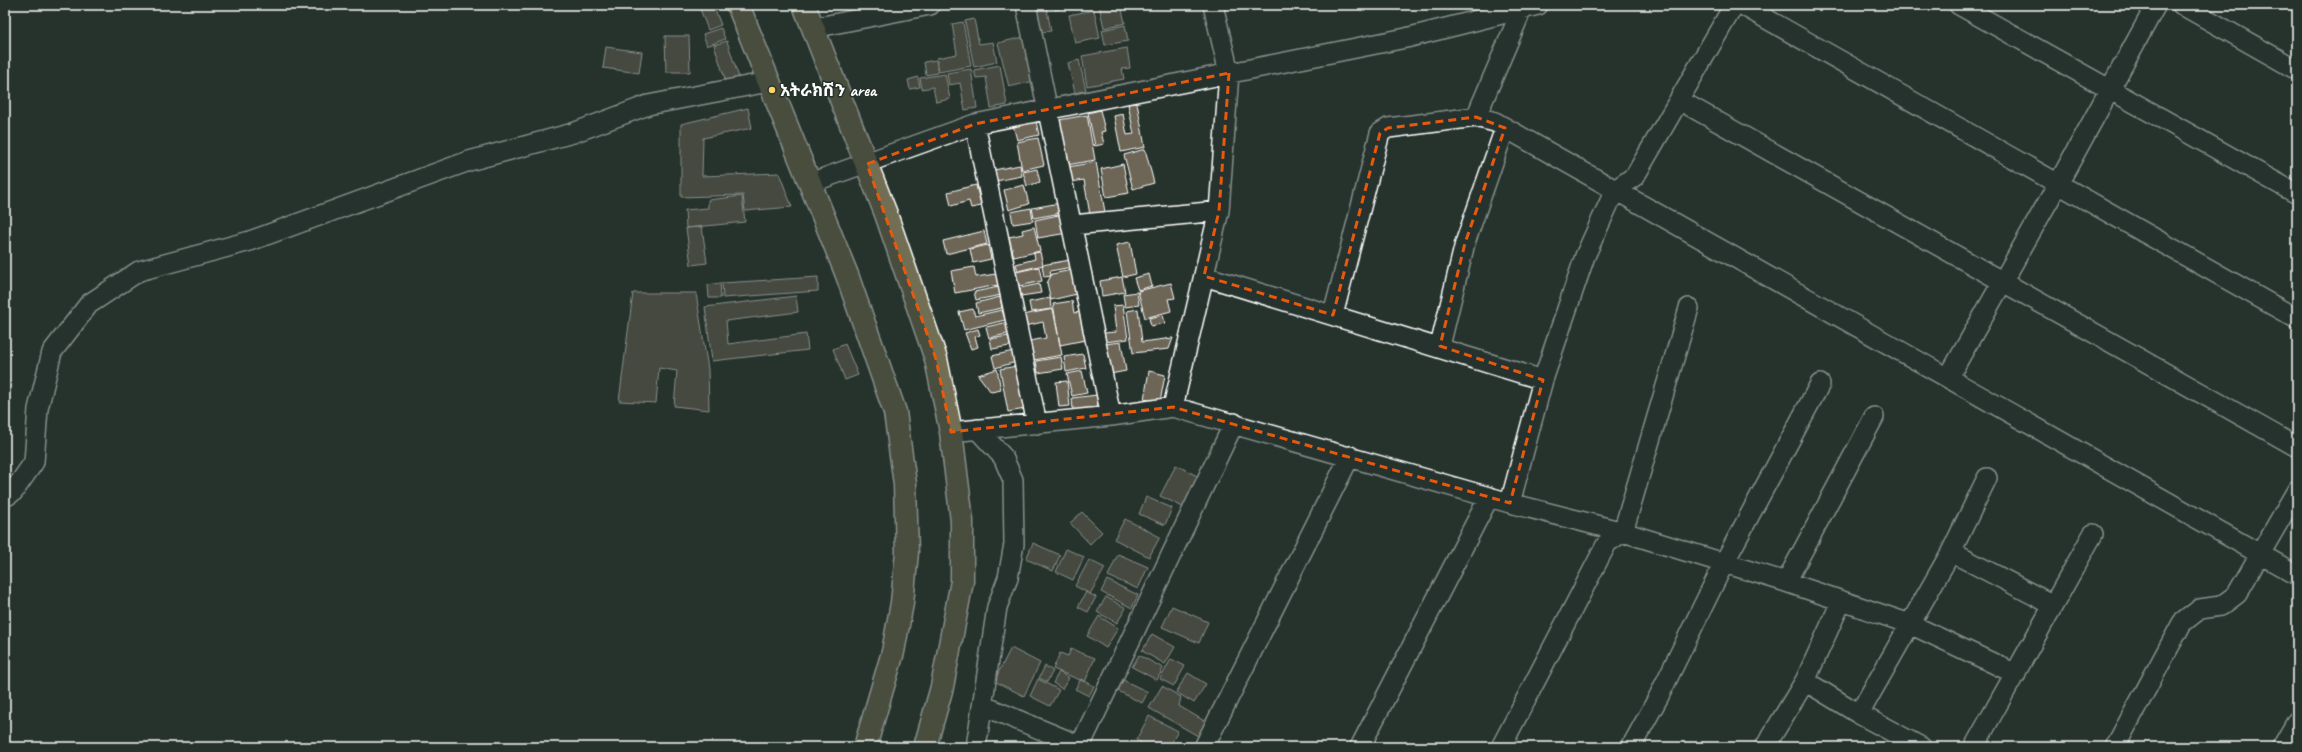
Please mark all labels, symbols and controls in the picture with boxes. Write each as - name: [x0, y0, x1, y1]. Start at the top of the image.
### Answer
- place label: አትራክሽን area: [780, 80, 878, 101]
- marker: አትራክሽን area: [767, 85, 777, 95]

